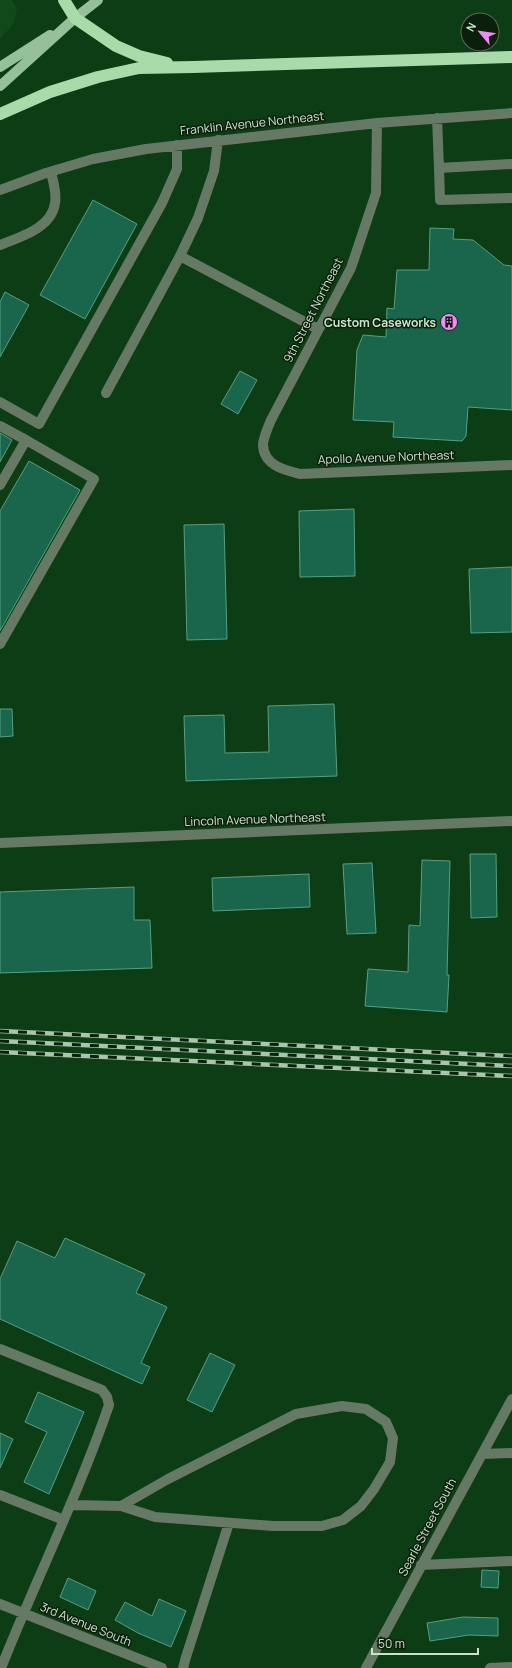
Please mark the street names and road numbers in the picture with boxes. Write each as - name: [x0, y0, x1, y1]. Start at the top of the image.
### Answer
- street label: Franklin Avenue Northeast: [179, 107, 325, 139]
- street label: 9th Street Northeast: [279, 254, 347, 365]
- street label: Apollo Avenue Northeast: [317, 446, 455, 468]
- street label: Lincoln Avenue Northeast: [184, 808, 326, 830]
- street label: Searle Street South: [394, 1475, 460, 1579]
- street label: 3rd Avenue South: [38, 1598, 134, 1650]

